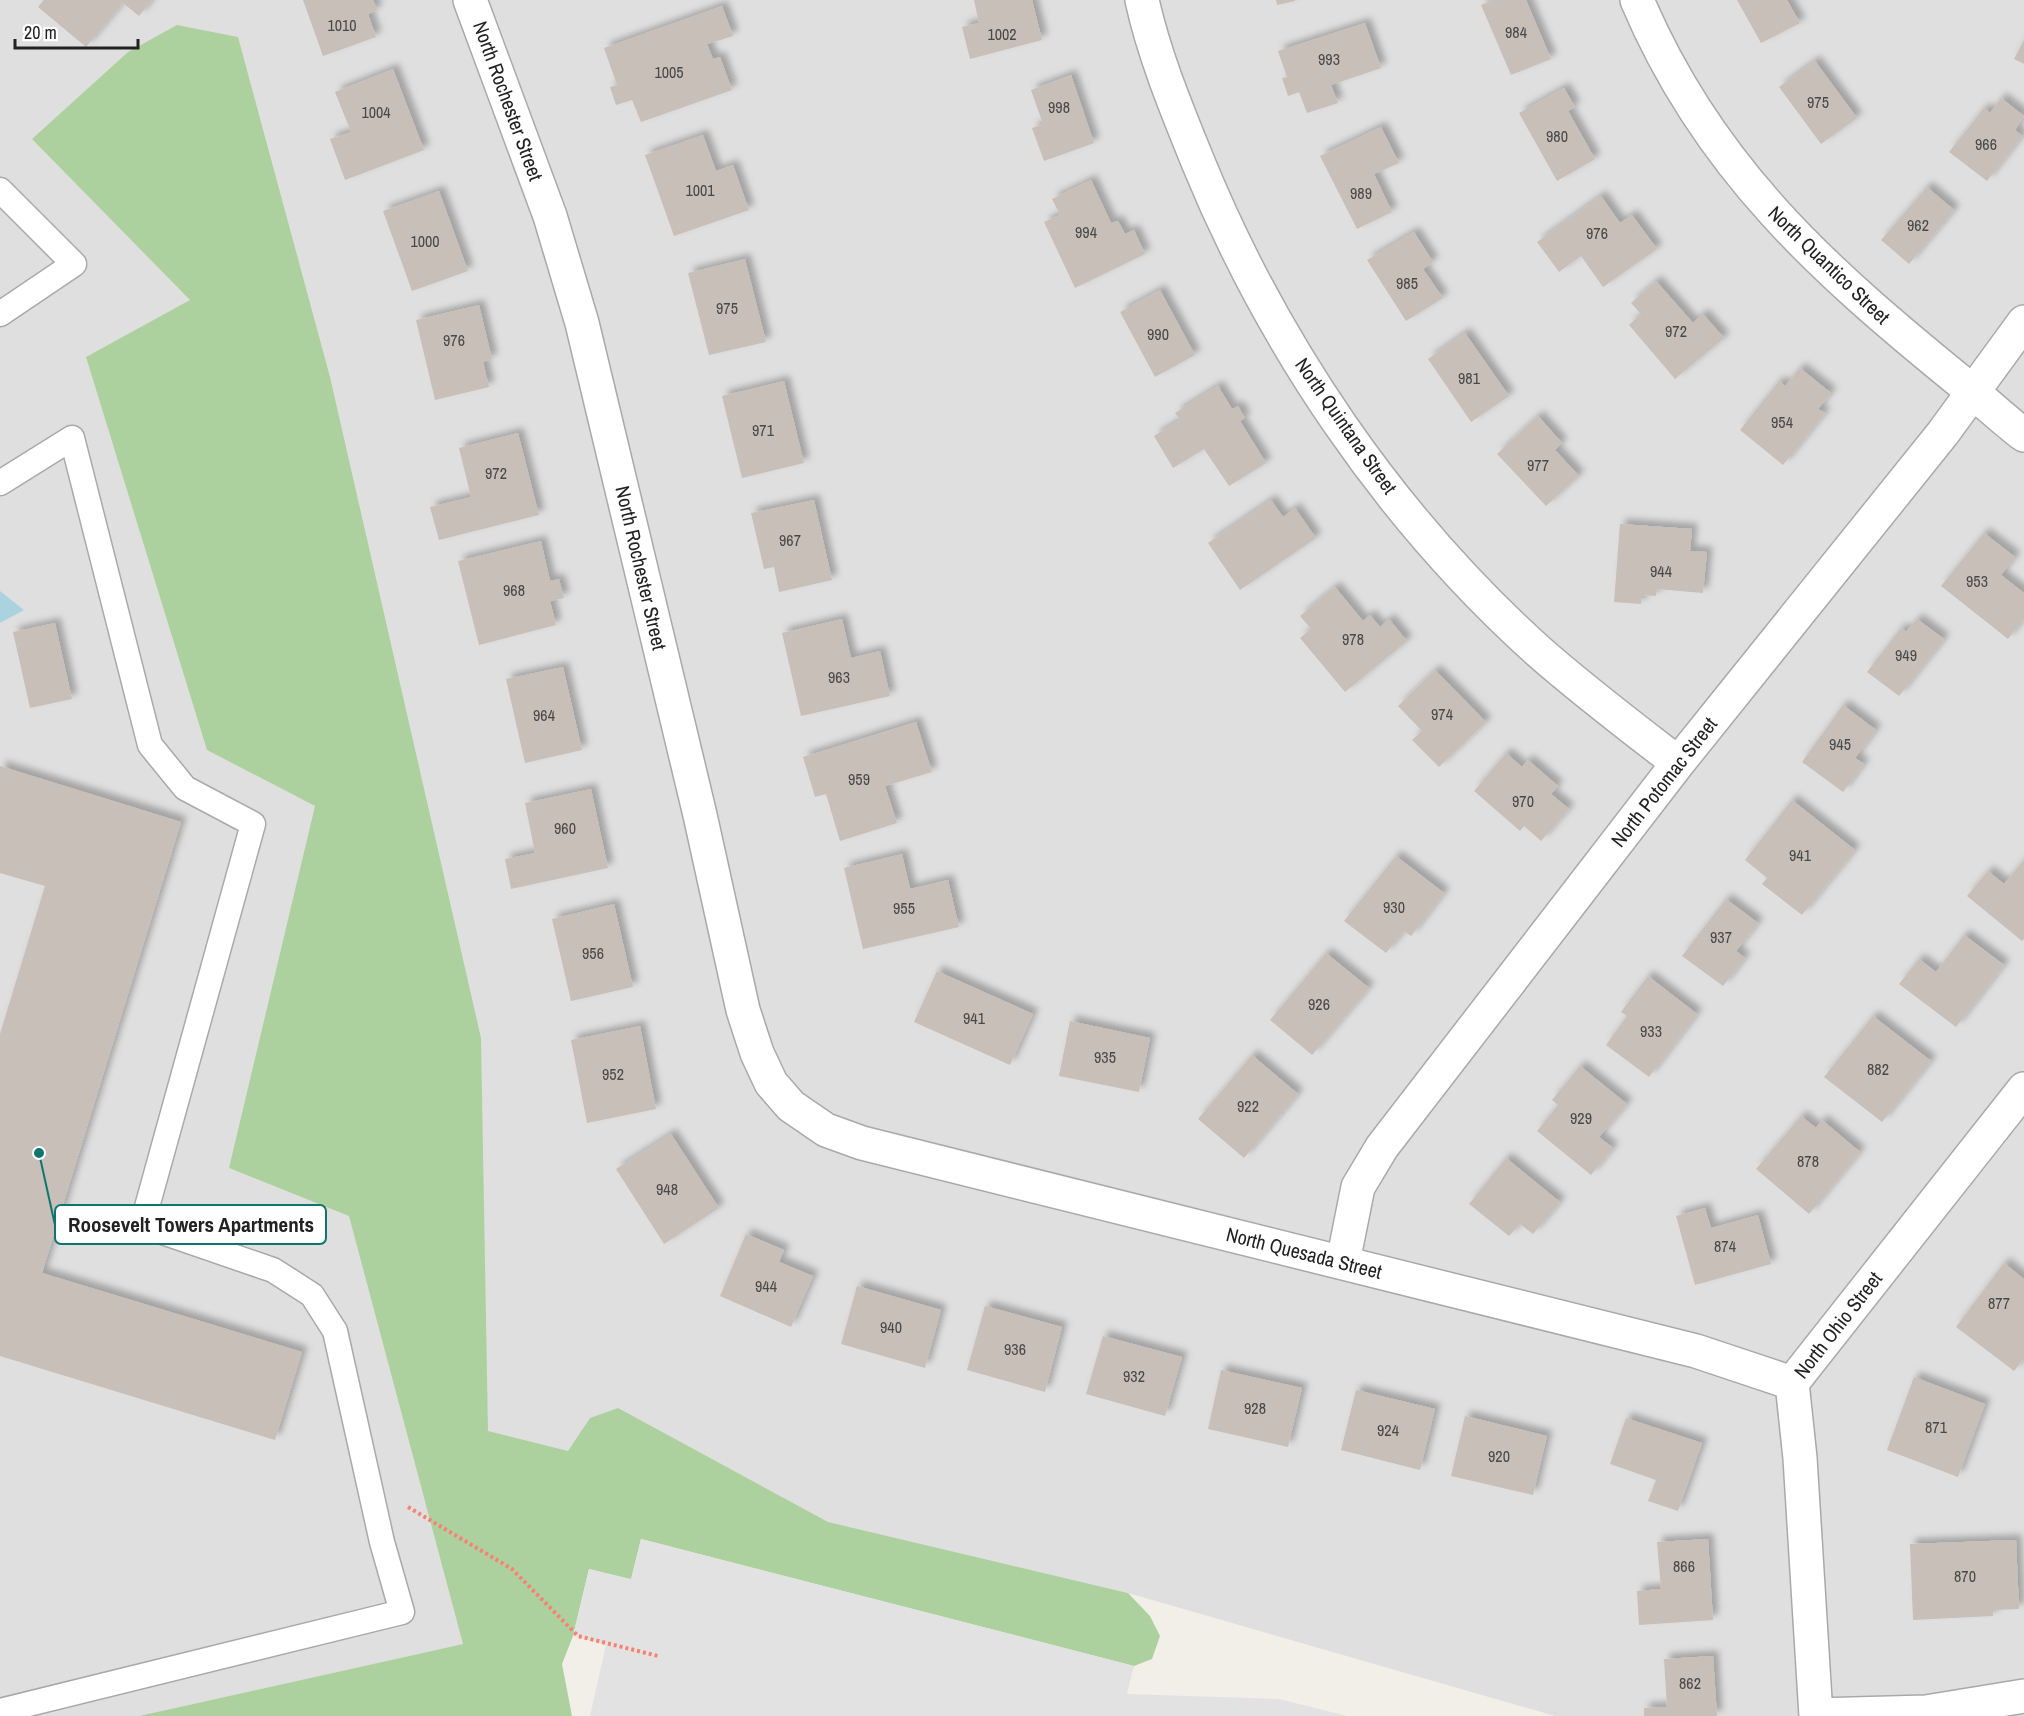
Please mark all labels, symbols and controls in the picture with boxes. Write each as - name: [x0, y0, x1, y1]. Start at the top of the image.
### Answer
- scale bar: [15, 12, 138, 50]
- house number: 1010: [327, 14, 357, 36]
- street label: North Rochester Street: [467, 17, 550, 185]
- text: 20 m: [24, 20, 57, 45]
- house number: 984: [1505, 21, 1527, 43]
- house number: 1002: [987, 23, 1017, 45]
- house number: 993: [1318, 48, 1340, 70]
- house number: 1005: [654, 61, 684, 83]
- house number: 975: [1807, 91, 1829, 113]
- house number: 998: [1048, 96, 1070, 118]
- house number: 1004: [361, 101, 391, 123]
- house number: 980: [1546, 125, 1568, 147]
- house number: 966: [1975, 133, 1997, 155]
- house number: 1001: [685, 179, 715, 201]
- house number: 989: [1350, 182, 1372, 204]
- street label: North Quantico Street: [1763, 200, 1896, 330]
- house number: 962: [1907, 214, 1929, 236]
- house number: 994: [1075, 221, 1097, 243]
- house number: 976: [1586, 222, 1608, 244]
- house number: 1000: [410, 230, 440, 252]
- house number: 985: [1396, 272, 1418, 294]
- house number: 975: [716, 297, 738, 319]
- house number: 972: [1665, 320, 1687, 342]
- house number: 990: [1147, 323, 1169, 345]
- house number: 976: [443, 329, 465, 351]
- street label: North Quintana Street: [1289, 352, 1404, 500]
- house number: 981: [1458, 367, 1481, 389]
- house number: 954: [1771, 411, 1793, 433]
- house number: 971: [752, 419, 775, 441]
- house number: 977: [1527, 454, 1549, 476]
- house number: 972: [485, 462, 507, 484]
- street label: North Rochester Street: [609, 483, 674, 653]
- house number: 967: [779, 529, 801, 551]
- house number: 944: [1650, 560, 1672, 582]
- house number: 953: [1966, 570, 1988, 592]
- house number: 968: [503, 579, 525, 601]
- house number: 978: [1342, 628, 1364, 650]
- house number: 949: [1895, 644, 1917, 666]
- house number: 963: [828, 666, 850, 688]
- house number: 974: [1431, 703, 1453, 725]
- house number: 964: [533, 704, 555, 726]
- street label: North Potomac Street: [1604, 711, 1723, 852]
- house number: 945: [1829, 733, 1851, 755]
- house number: 959: [848, 768, 870, 790]
- house number: 970: [1512, 790, 1534, 812]
- house number: 960: [554, 817, 576, 839]
- house number: 941: [1789, 844, 1812, 866]
- house number: 930: [1383, 896, 1405, 918]
- house number: 955: [893, 897, 915, 919]
- house number: 937: [1710, 926, 1732, 948]
- house number: 956: [582, 942, 604, 964]
- house number: 926: [1308, 993, 1330, 1015]
- house number: 941: [963, 1007, 986, 1029]
- house number: 933: [1640, 1020, 1662, 1042]
- house number: 935: [1094, 1046, 1116, 1068]
- house number: 882: [1867, 1058, 1889, 1080]
- house number: 952: [602, 1063, 624, 1085]
- house number: 922: [1237, 1095, 1259, 1117]
- house number: 929: [1570, 1107, 1592, 1129]
- house number: 878: [1797, 1150, 1819, 1172]
- house number: 948: [656, 1178, 678, 1200]
- callout: Roosevelt Towers Apartments: [55, 1205, 326, 1244]
- text: Roosevelt Towers Apartments: [68, 1210, 314, 1239]
- street label: North Quesada Street: [1223, 1220, 1385, 1285]
- house number: 874: [1714, 1235, 1736, 1257]
- street label: North Ohio Street: [1787, 1265, 1888, 1384]
- house number: 944: [755, 1275, 777, 1297]
- house number: 877: [1988, 1292, 2010, 1314]
- house number: 940: [880, 1316, 902, 1338]
- house number: 936: [1004, 1338, 1026, 1360]
- house number: 932: [1123, 1365, 1145, 1387]
- house number: 928: [1244, 1397, 1266, 1419]
- house number: 871: [1925, 1416, 1948, 1438]
- house number: 924: [1377, 1419, 1399, 1441]
- house number: 920: [1488, 1445, 1510, 1467]
- house number: 866: [1673, 1555, 1695, 1577]
- house number: 870: [1954, 1565, 1976, 1587]
- house number: 862: [1679, 1672, 1701, 1694]

